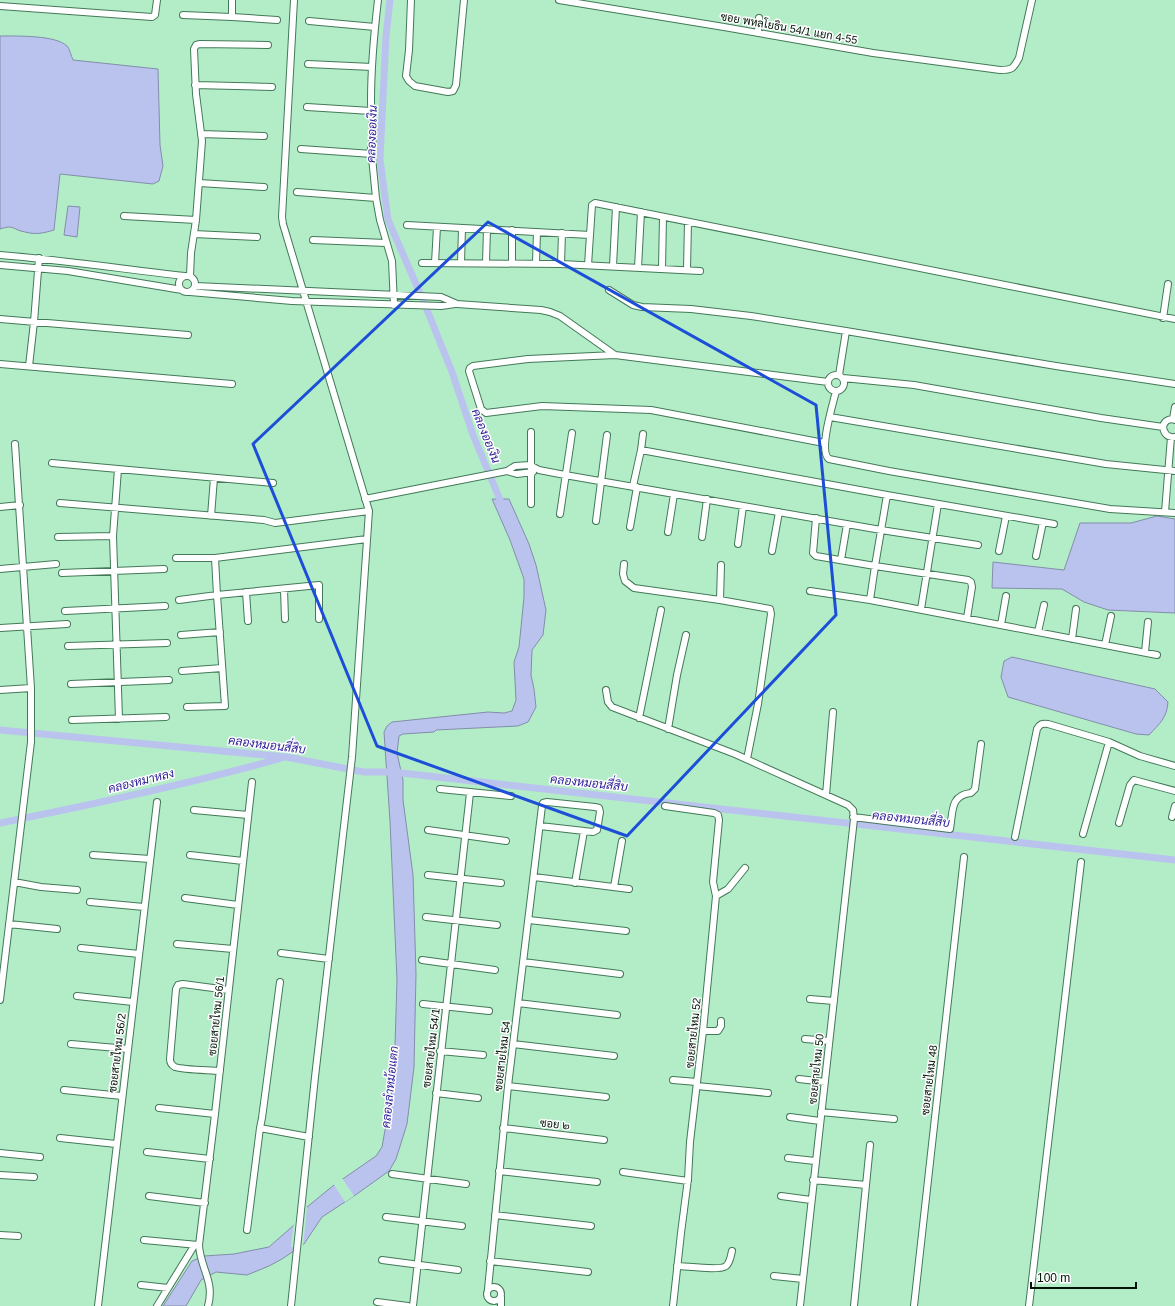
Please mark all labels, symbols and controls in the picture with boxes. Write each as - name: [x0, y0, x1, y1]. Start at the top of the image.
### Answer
- street label: ซอย พหลโยธิน 54/1 แยก 4-55: [720, 8, 859, 46]
- water label: คลองออเงิน: [364, 105, 380, 163]
- water label: คลองออเงิน: [469, 407, 503, 466]
- water label: คลองหมอนสี่สิบ: [227, 729, 307, 757]
- water label: คลองหมาหลง: [107, 766, 176, 796]
- water label: คลองหมอนสี่สิบ: [549, 768, 629, 794]
- water label: คลองหมอนสี่สิบ: [871, 804, 951, 830]
- street label: ซอยสายไหม 56/1: [204, 975, 226, 1056]
- street label: ซอยสายไหม 52: [681, 997, 703, 1069]
- street label: ซอยสายไหม 54/1: [418, 1007, 442, 1088]
- street label: ซอยสายไหม 56/2: [104, 1012, 128, 1093]
- street label: ซอยสายไหม 54: [490, 1020, 512, 1092]
- street label: ซอยสายไหม 50: [804, 1033, 826, 1105]
- street label: ซอยสายไหม 48: [917, 1044, 939, 1116]
- water label: คลองลำหม้อแตก: [379, 1045, 401, 1129]
- street label: ซอย ๒: [539, 1116, 571, 1132]
- scale bar: [1031, 1264, 1136, 1290]
- text: 100 m: [1037, 1271, 1070, 1285]

